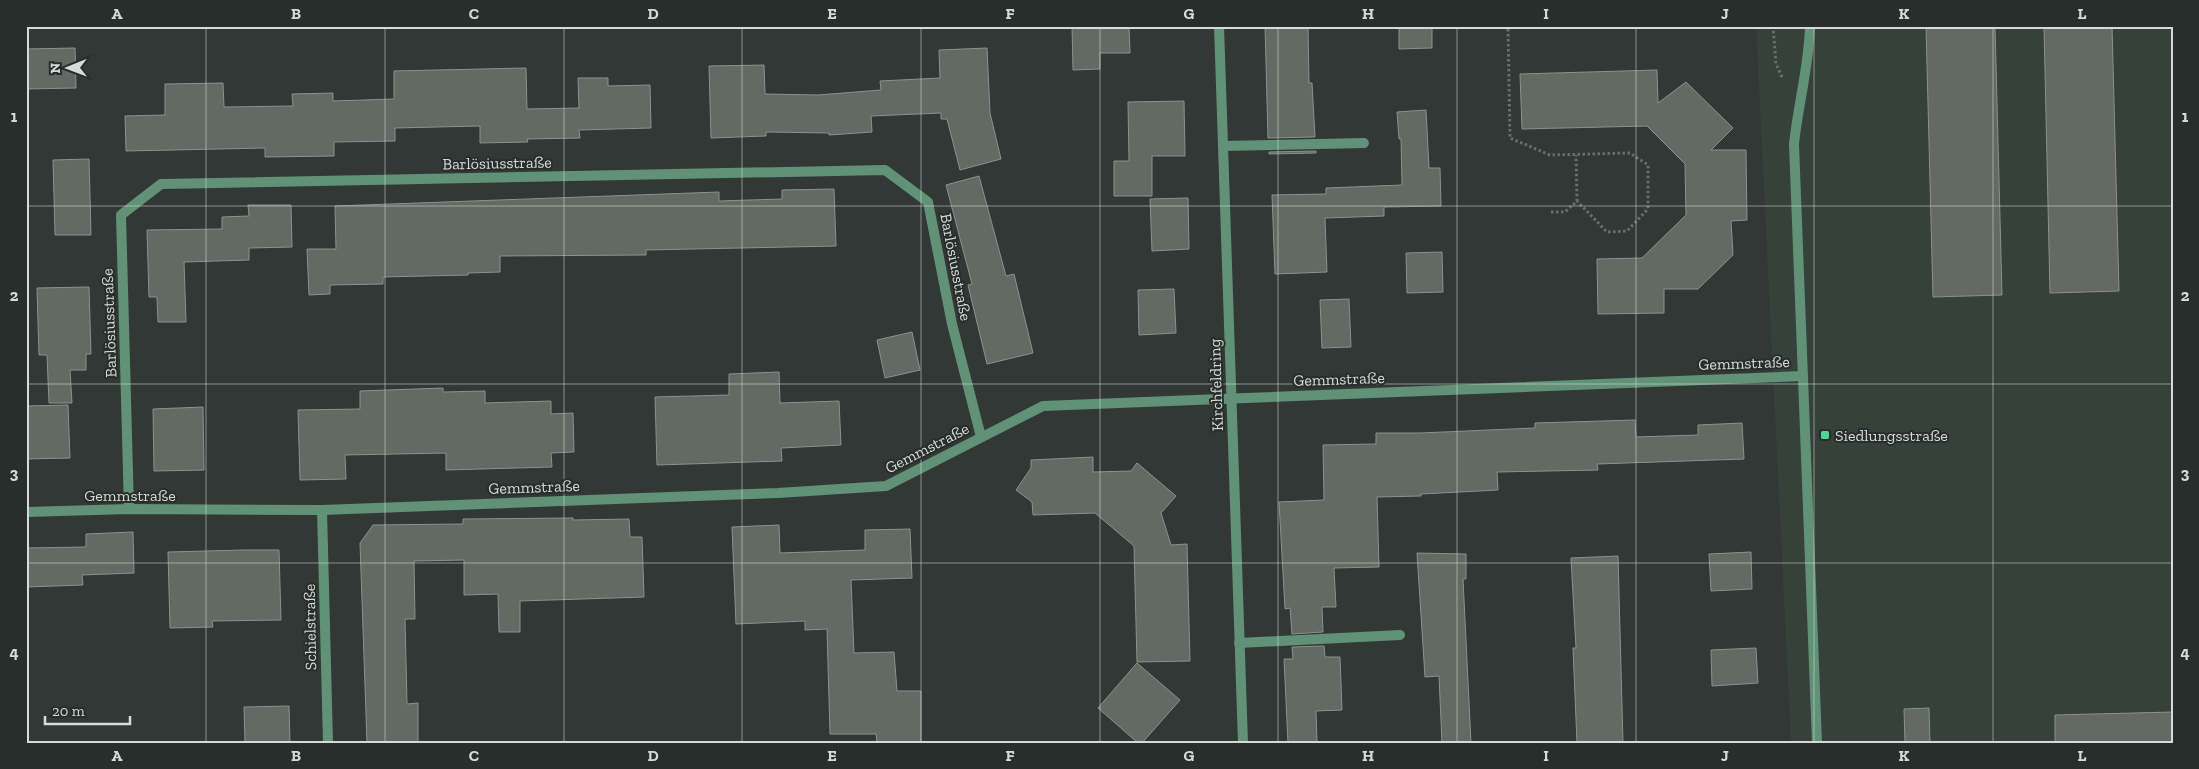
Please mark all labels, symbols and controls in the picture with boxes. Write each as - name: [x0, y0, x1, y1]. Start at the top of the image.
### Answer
- text: A: [112, 4, 123, 23]
- text: B: [291, 4, 301, 23]
- text: C: [469, 4, 479, 23]
- text: D: [647, 4, 659, 23]
- text: E: [827, 4, 837, 23]
- text: F: [1005, 4, 1015, 23]
- text: G: [1184, 4, 1195, 23]
- text: H: [1362, 4, 1374, 23]
- text: I: [1543, 4, 1549, 23]
- text: J: [1721, 4, 1729, 23]
- text: K: [1899, 4, 1910, 23]
- text: L: [2078, 4, 2087, 23]
- north arrow: [42, 42, 92, 92]
- text: N: [47, 62, 64, 74]
- text: 1: [11, 107, 18, 126]
- text: 1: [2182, 107, 2189, 126]
- street label: Barlösiusstraße: [442, 153, 552, 173]
- street label: Barlösiusstraße: [936, 212, 976, 322]
- street label: Barlösiusstraße: [98, 268, 120, 378]
- text: 2: [10, 286, 19, 305]
- text: 2: [2181, 286, 2190, 305]
- street label: Kirchfeldring: [1205, 338, 1227, 432]
- street label: Gemmstraße: [1698, 352, 1790, 374]
- street label: Gemmstraße: [1293, 368, 1385, 390]
- street label: Gemmstraße: [882, 419, 972, 477]
- place label: Siedlungsstraße: [1835, 426, 1948, 445]
- marker: Siedlungsstraße: [1819, 429, 1831, 441]
- text: 3: [10, 464, 19, 483]
- text: 3: [2181, 464, 2190, 483]
- street label: Gemmstraße: [488, 476, 580, 498]
- street label: Gemmstraße: [84, 486, 176, 505]
- street label: Schielstraße: [300, 584, 320, 670]
- text: 4: [9, 643, 19, 662]
- text: 4: [2180, 643, 2190, 662]
- scale bar: [45, 694, 130, 726]
- text: 20 m: [52, 702, 85, 720]
- text: A: [112, 746, 123, 765]
- text: B: [291, 746, 301, 765]
- text: C: [469, 746, 479, 765]
- text: D: [647, 746, 659, 765]
- text: E: [827, 746, 837, 765]
- text: F: [1005, 746, 1015, 765]
- text: G: [1184, 746, 1195, 765]
- text: H: [1362, 746, 1374, 765]
- text: I: [1543, 746, 1549, 765]
- text: J: [1721, 746, 1729, 765]
- text: K: [1899, 746, 1910, 765]
- text: L: [2078, 746, 2087, 765]

